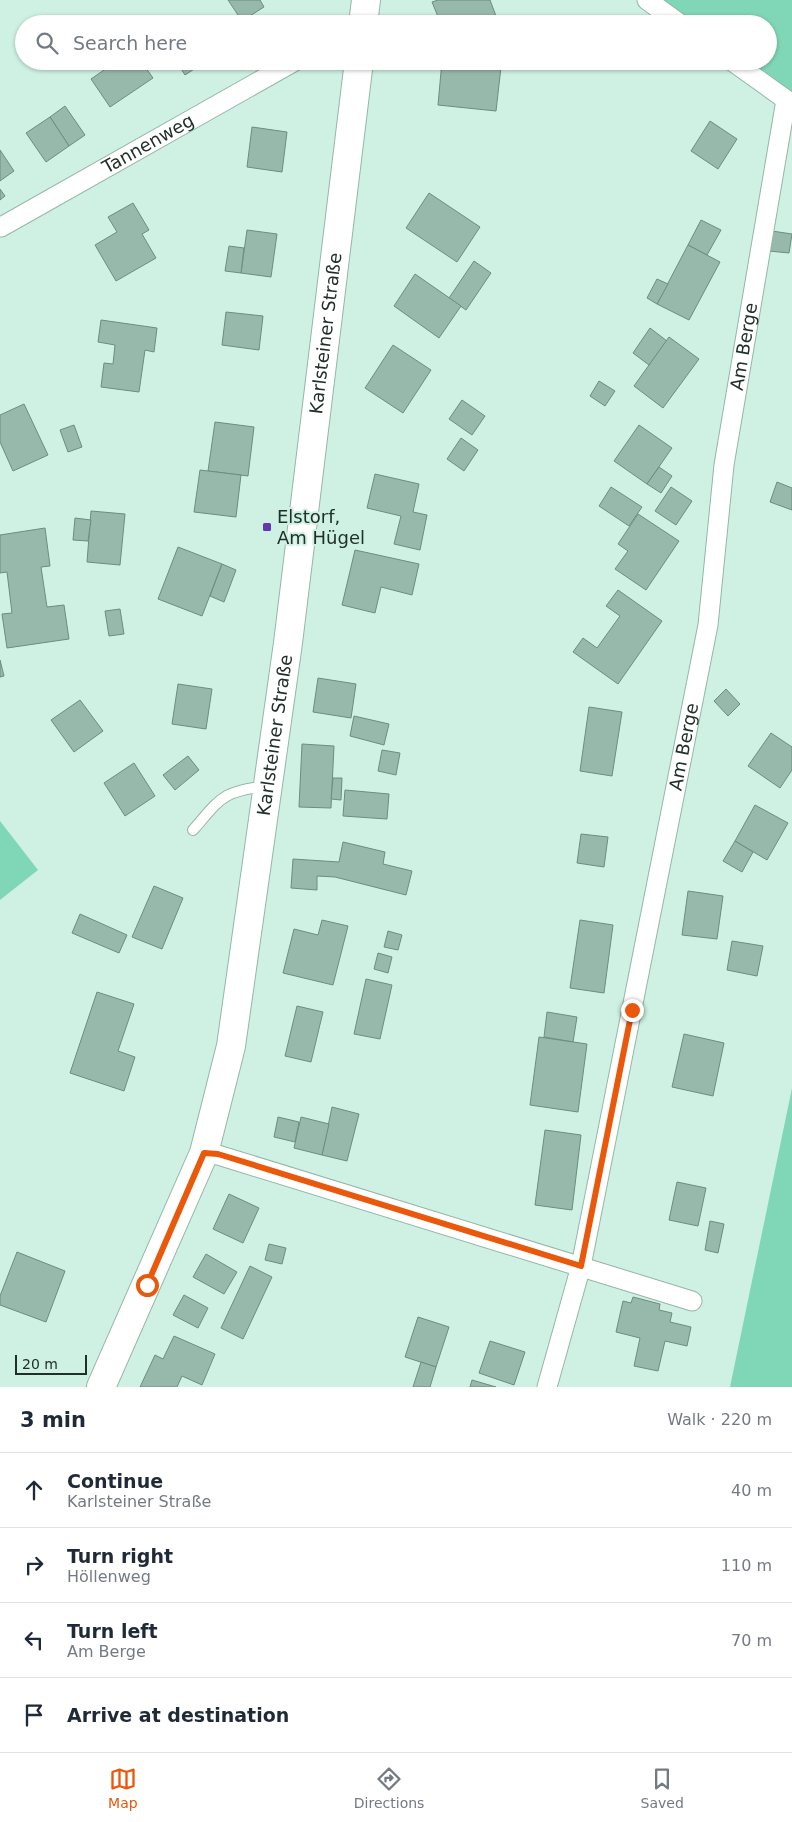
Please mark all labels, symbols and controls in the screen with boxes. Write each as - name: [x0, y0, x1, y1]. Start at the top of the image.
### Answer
- search box: [15, 15, 777, 70]
- icon: search: [33, 29, 61, 57]
- text: Search here: [73, 32, 187, 54]
- street label: Tannenweg: [98, 109, 197, 178]
- street label: Karlsteiner Straße: [305, 251, 346, 415]
- street label: Am Berge: [726, 301, 761, 392]
- place label: Elstorf, Am Hügel: [277, 506, 365, 548]
- marker: Elstorf, Am Hügel: [261, 521, 273, 533]
- street label: Karlsteiner Straße: [253, 653, 296, 817]
- street label: Am Berge: [664, 701, 702, 792]
- route end: [621, 999, 644, 1022]
- route start: [136, 1274, 159, 1297]
- scale bar: [15, 1352, 88, 1375]
- text: 20 m: [22, 1356, 58, 1372]
- text: 3 min: [20, 1408, 86, 1432]
- text: Walk · 220 m: [667, 1410, 772, 1429]
- text: Continue: [67, 1470, 163, 1492]
- icon: ahead: [20, 1476, 48, 1504]
- text: 40 m: [731, 1481, 772, 1500]
- text: Karlsteiner Straße: [67, 1492, 211, 1511]
- text: Turn right: [67, 1545, 173, 1567]
- icon: right: [20, 1551, 48, 1579]
- text: 110 m: [721, 1556, 772, 1575]
- text: Höllenweg: [67, 1567, 151, 1586]
- text: Turn left: [67, 1620, 158, 1642]
- icon: left: [20, 1626, 48, 1654]
- text: 70 m: [731, 1631, 772, 1650]
- text: Am Berge: [67, 1642, 146, 1661]
- icon: arrive: [20, 1701, 48, 1729]
- text: Arrive at destination: [67, 1704, 289, 1726]
- tab: Map: [108, 1765, 138, 1811]
- tab: Directions: [354, 1765, 424, 1811]
- tab: Saved: [641, 1765, 684, 1811]

